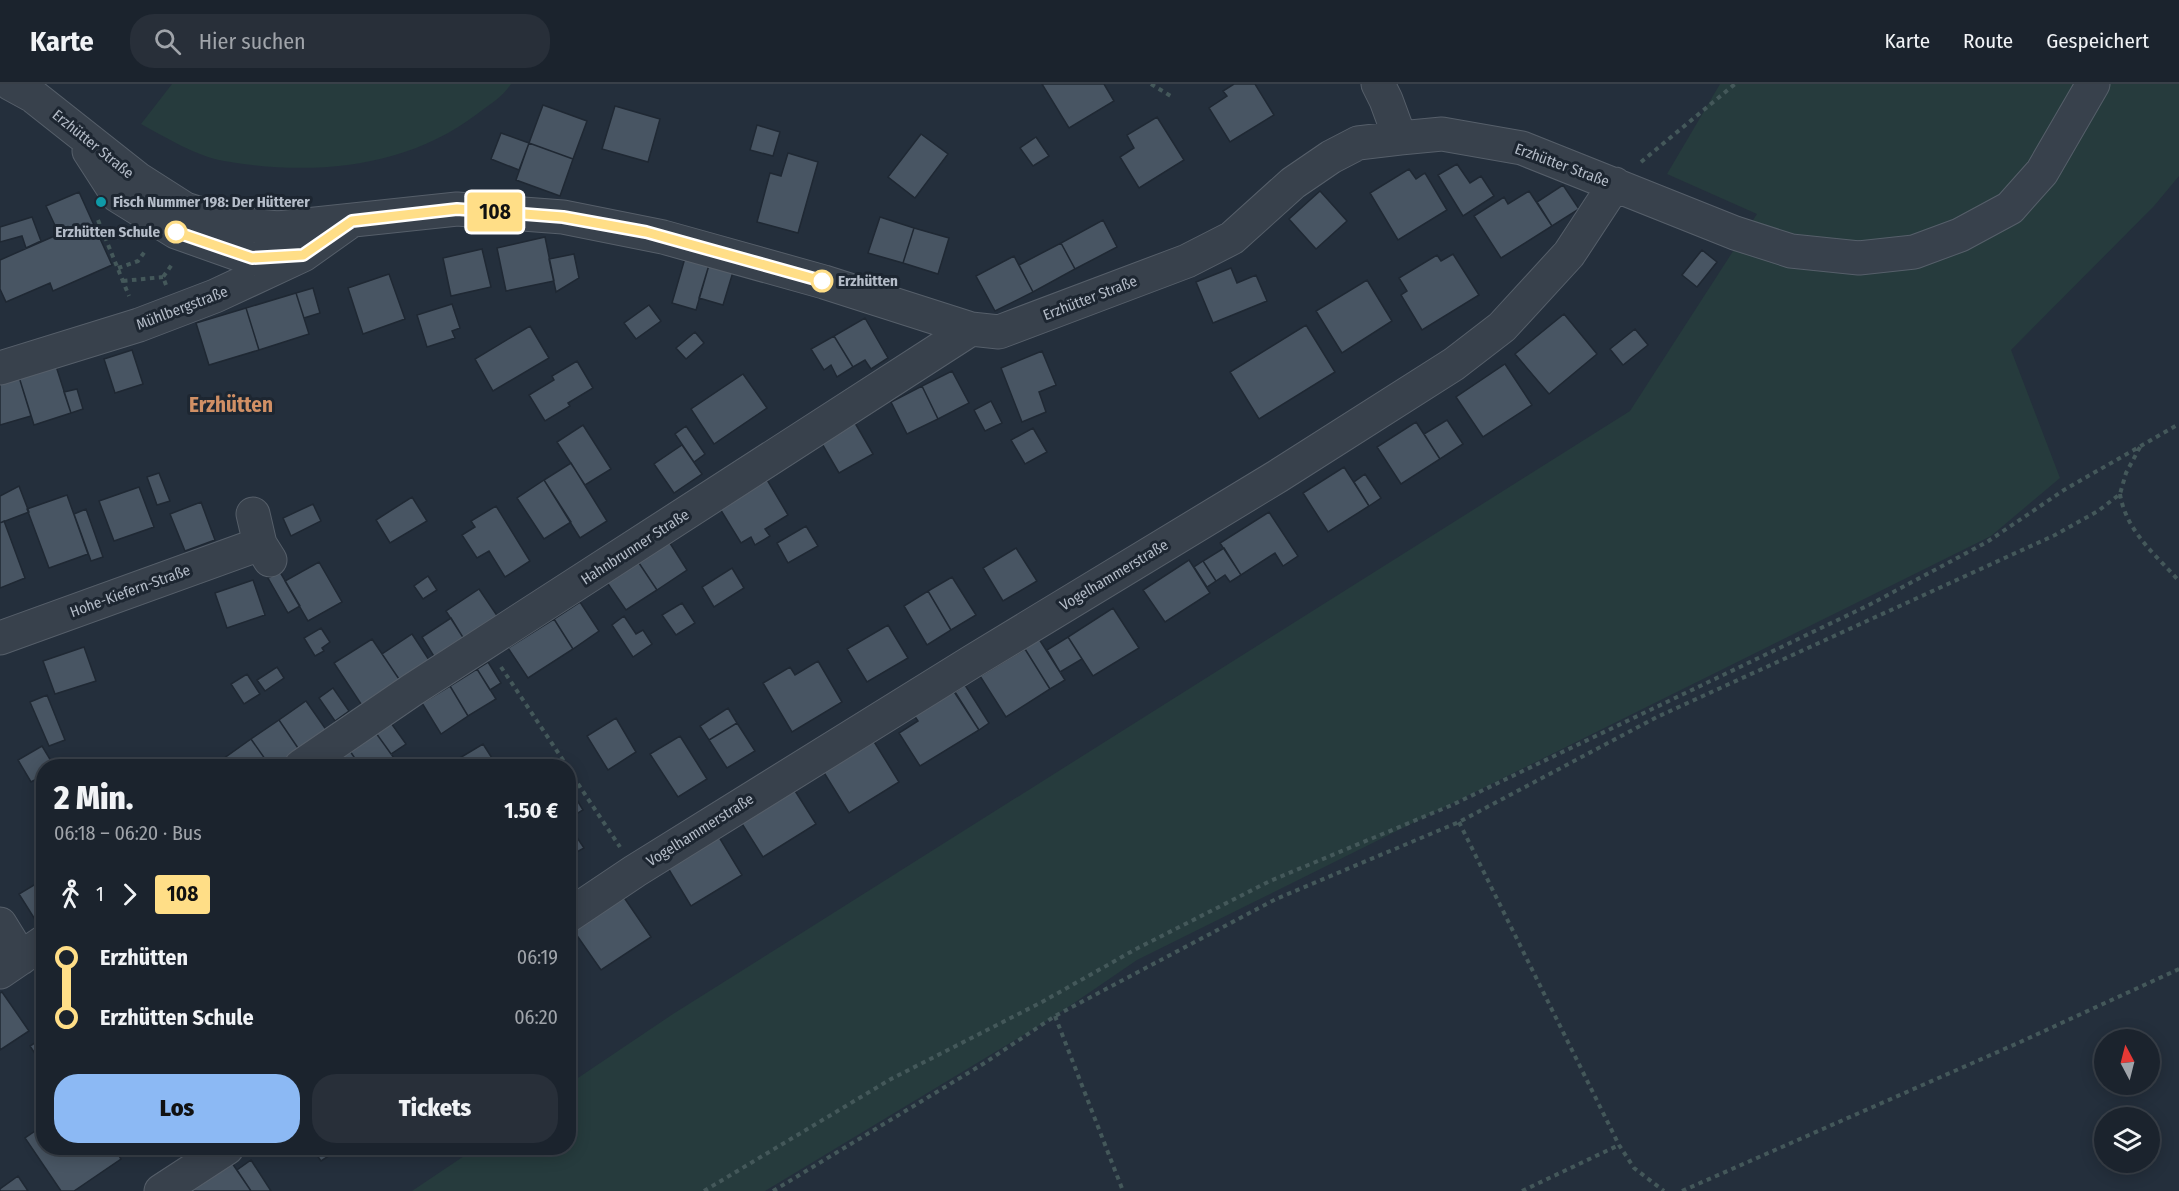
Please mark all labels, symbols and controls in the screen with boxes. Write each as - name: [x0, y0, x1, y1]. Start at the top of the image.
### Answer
- search box: [130, 14, 550, 68]
- text: Karte: [30, 25, 94, 58]
- icon: search: [151, 25, 184, 58]
- text: Hier suchen: [199, 28, 306, 55]
- text: Karte: [1885, 28, 1930, 54]
- text: Route: [1963, 28, 2013, 54]
- text: Gespeichert: [2046, 28, 2149, 54]
- street label: Erzhütter Straße: [49, 106, 137, 182]
- street label: Erzhütter Straße: [1512, 140, 1612, 190]
- line badge: 108: [460, 192, 530, 232]
- place label: Fisch Nummer 198: Der Hütterer: [113, 193, 310, 211]
- marker: Fisch Nummer 198: Der Hütterer: [94, 195, 108, 209]
- text: 108: [479, 199, 511, 225]
- marker: Erzhütten Schule: [165, 221, 187, 243]
- place label: Erzhütten Schule: [55, 223, 160, 241]
- marker: Erzhütten: [811, 270, 833, 292]
- place label: Erzhütten: [838, 272, 898, 290]
- street label: Erzhütter Straße: [1040, 272, 1140, 324]
- street label: Mühlbergstraße: [134, 282, 230, 334]
- district label: Erzhütten: [189, 392, 273, 418]
- street label: Hahnbrunner Straße: [578, 505, 692, 589]
- street label: Vogelhammerstraße: [1057, 536, 1171, 614]
- street label: Hohe-Kiefern-Straße: [67, 561, 193, 621]
- text: 2 Min.: [54, 778, 133, 818]
- street label: Vogelhammerstraße: [643, 790, 757, 870]
- text: 1.50 €: [504, 797, 558, 824]
- text: 06:18 – 06:20 · Bus: [54, 821, 202, 845]
- icon: walk: [54, 878, 87, 911]
- icon: forward: [113, 878, 146, 911]
- text: 108: [167, 881, 198, 907]
- text: 1: [96, 882, 104, 906]
- text: Erzhütten: [100, 944, 188, 971]
- text: 06:19: [517, 945, 558, 969]
- text: Erzhütten Schule: [100, 1004, 254, 1031]
- text: 06:20: [514, 1005, 558, 1029]
- north arrow: [2094, 1029, 2160, 1095]
- map controls: [2094, 1029, 2160, 1173]
- button: Los: [54, 1074, 300, 1143]
- button: Tickets: [312, 1074, 558, 1143]
- button: layers: [2094, 1107, 2160, 1173]

